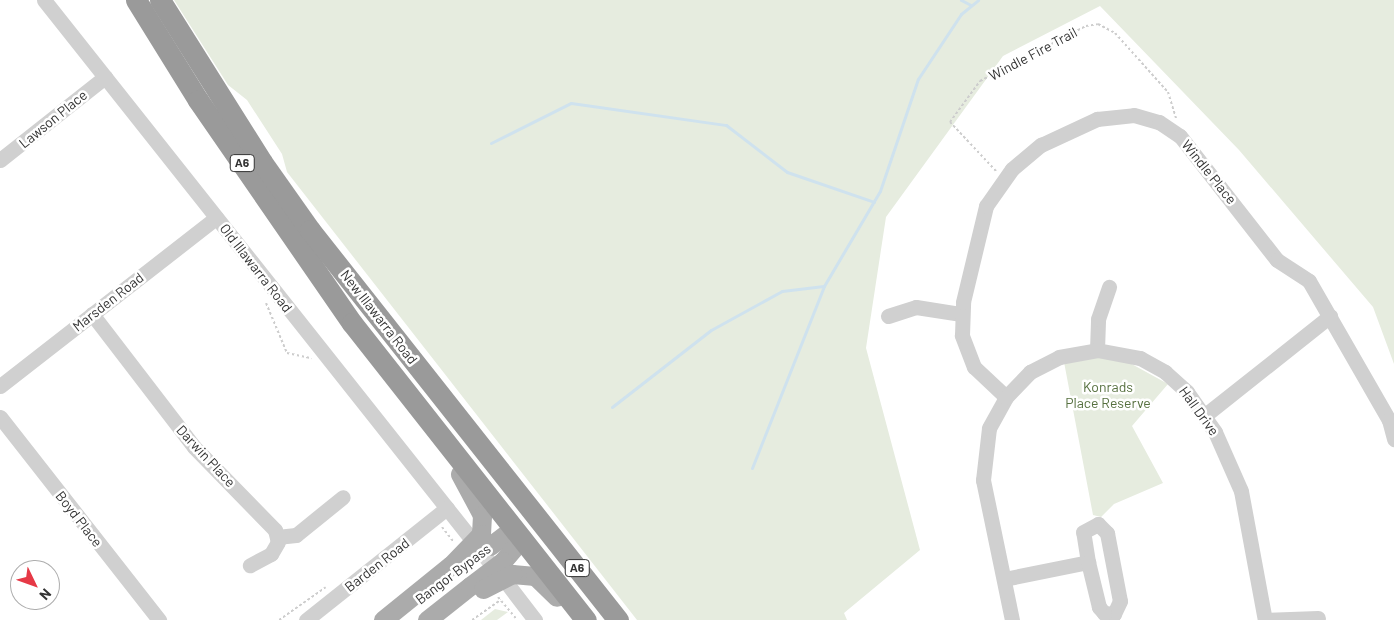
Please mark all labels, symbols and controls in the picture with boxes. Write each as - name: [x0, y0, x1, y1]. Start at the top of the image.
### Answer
- street label: Windle Fire Trail: [986, 24, 1080, 84]
- street label: Lawson Place: [16, 86, 90, 152]
- street label: Windle Place: [1178, 136, 1240, 208]
- road number: A6: [230, 154, 254, 172]
- street label: Old Illawarra Road: [216, 220, 296, 316]
- street label: New Illawarra Road: [337, 267, 421, 367]
- street label: Marsden Road: [69, 269, 147, 335]
- park label: Konrads Place Reserve: [1065, 379, 1151, 412]
- street label: Hall Drive: [1176, 383, 1222, 439]
- street label: Darwin Place: [173, 422, 239, 490]
- street label: Boyd Place: [52, 488, 106, 550]
- street label: Barden Road: [341, 535, 413, 595]
- street label: Bangor Bypass: [412, 540, 494, 608]
- road number: A6: [564, 558, 590, 578]
- north arrow: [10, 560, 60, 610]
- text: N: [36, 586, 55, 604]

